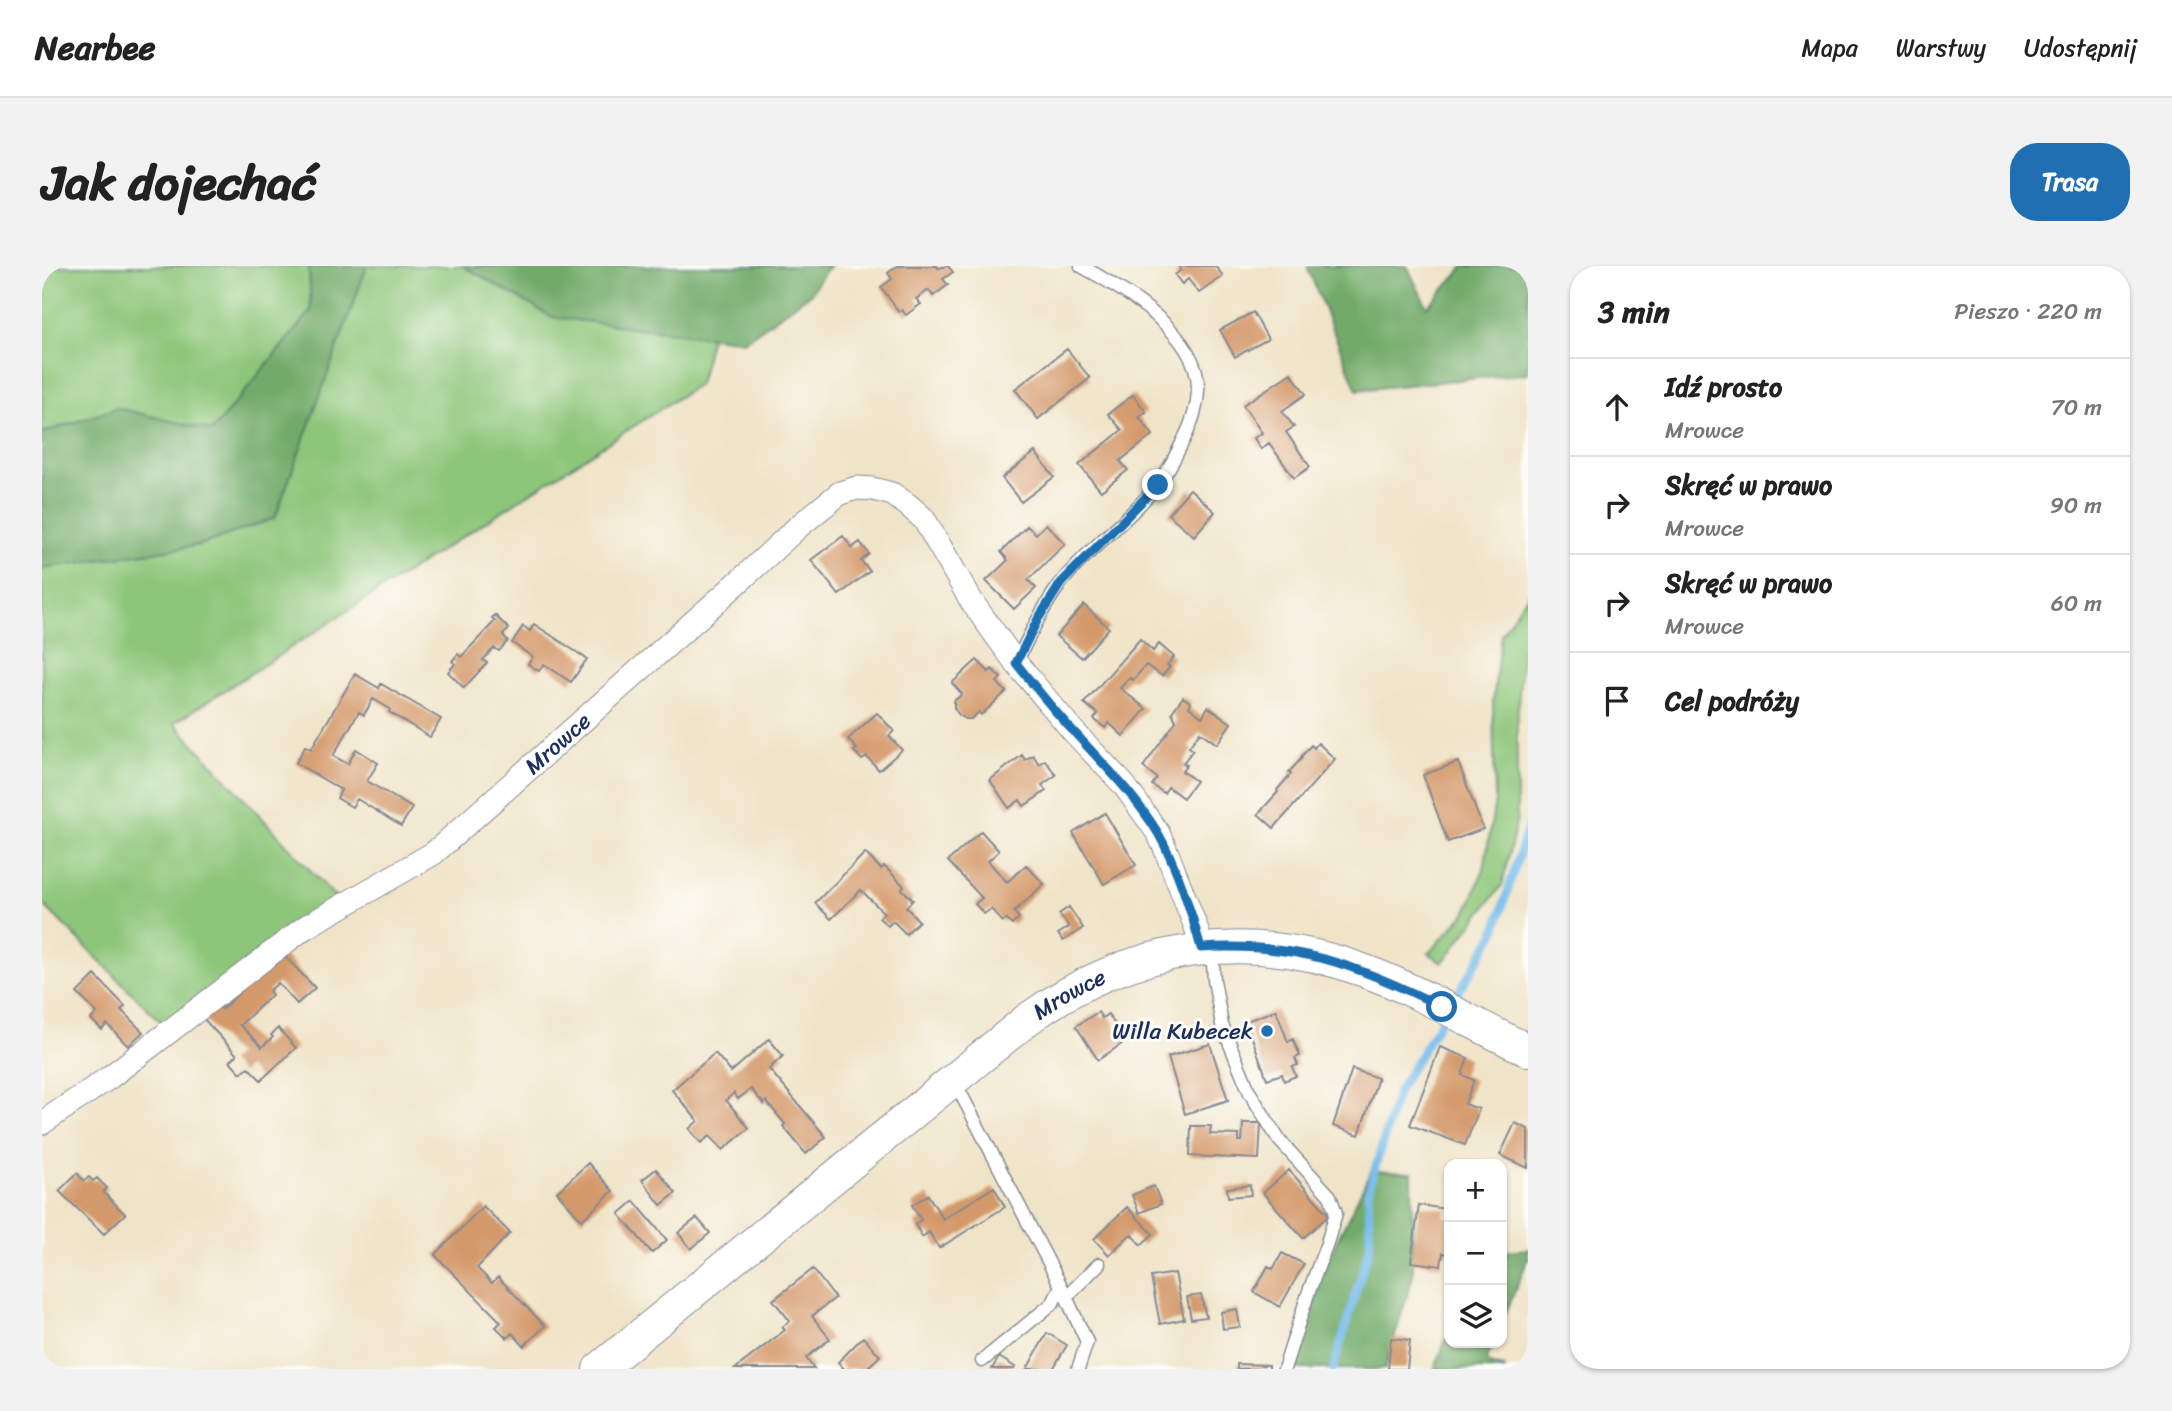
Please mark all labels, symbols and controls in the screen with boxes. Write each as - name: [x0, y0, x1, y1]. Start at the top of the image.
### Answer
- text: Nearbee: [35, 19, 155, 77]
- text: Mapa: [1801, 27, 1858, 69]
- text: Warstwy: [1896, 27, 1986, 69]
- text: Udostępnij: [2024, 27, 2137, 69]
- text: Jak dojechać: [42, 139, 316, 226]
- button: Trasa: [2010, 143, 2130, 221]
- text: 3 min: [1598, 285, 1670, 339]
- text: Pieszo · 220 m: [1954, 291, 2102, 332]
- text: Idź prosto: [1665, 364, 1782, 410]
- text: 70 m: [2051, 387, 2102, 428]
- icon: ahead: [1598, 388, 1636, 426]
- text: Mrowce: [1665, 410, 1744, 451]
- text: Skręć w prawo: [1665, 462, 1832, 508]
- route end: [1142, 469, 1173, 500]
- text: 90 m: [2050, 485, 2102, 526]
- icon: right: [1598, 486, 1636, 524]
- text: Mrowce: [1665, 508, 1744, 549]
- text: Skręć w prawo: [1665, 560, 1832, 606]
- text: 60 m: [2051, 583, 2102, 624]
- icon: right: [1598, 584, 1636, 622]
- text: Mrowce: [1665, 606, 1744, 647]
- text: Cel podróży: [1665, 678, 1799, 724]
- icon: arrive: [1598, 682, 1636, 720]
- street label: Mrowce: [515, 702, 601, 785]
- street label: Mrowce: [1024, 957, 1113, 1031]
- route start: [1426, 991, 1457, 1022]
- place label: Willa Kubecek: [1112, 1011, 1253, 1052]
- marker: Willa Kubecek: [1259, 1023, 1275, 1039]
- map controls: [1444, 1159, 1507, 1348]
- button: +: [1444, 1159, 1507, 1222]
- button: −: [1444, 1222, 1507, 1285]
- button: layers: [1444, 1285, 1507, 1348]

